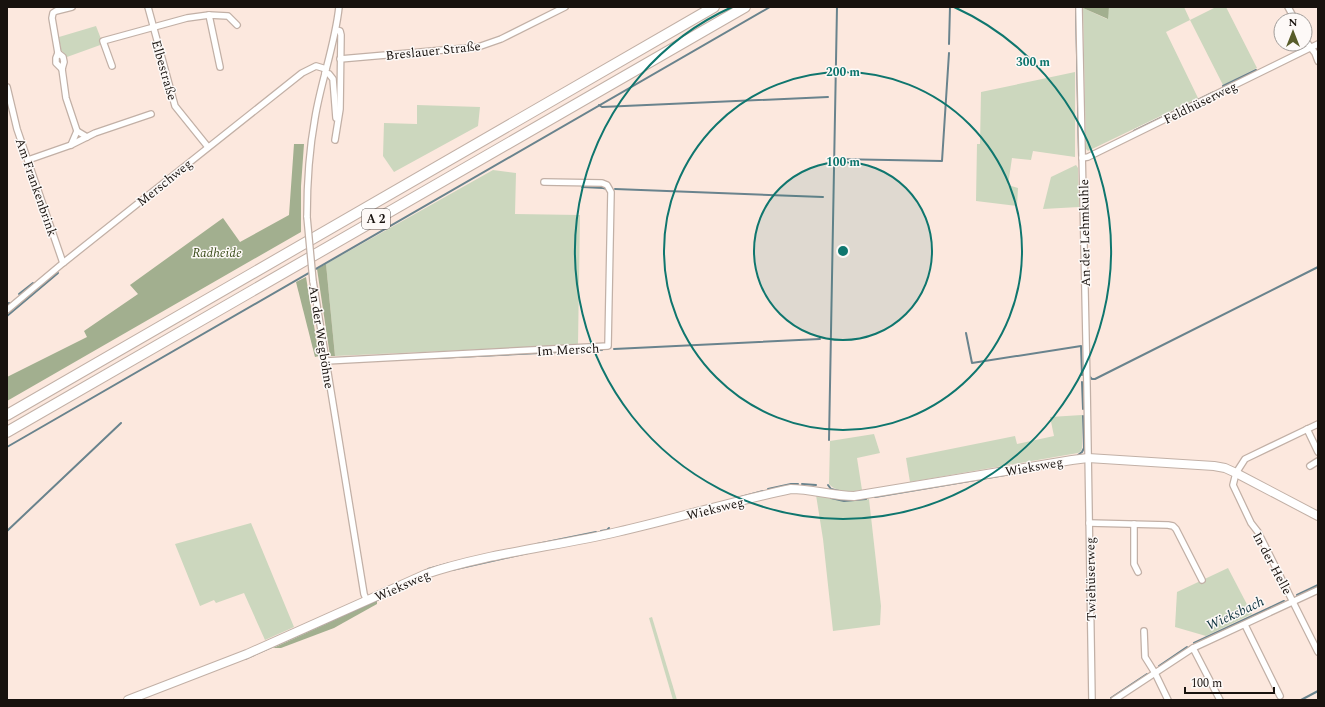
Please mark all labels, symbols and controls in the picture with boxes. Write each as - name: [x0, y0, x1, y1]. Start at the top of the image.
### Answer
- north arrow: [1273, 12, 1313, 52]
- text: N: [1289, 14, 1298, 31]
- street label: Breslauer Straße: [385, 36, 482, 66]
- street label: Elbestraße: [146, 38, 182, 103]
- text: 300 m: [1016, 53, 1050, 72]
- text: 200 m: [826, 63, 860, 82]
- street label: Feldhüserweg: [1160, 76, 1241, 129]
- street label: Am Frankenbrink: [10, 135, 62, 239]
- text: 100 m: [826, 153, 860, 172]
- street label: Merschweg: [133, 154, 197, 211]
- street label: An der Lehmkuhle: [1074, 179, 1096, 287]
- road number: A 2: [362, 209, 390, 229]
- park label: Radheide: [192, 243, 242, 263]
- centre of rings: [836, 244, 850, 258]
- street label: An der Wegböhne: [303, 284, 339, 390]
- street label: Im Mersch: [536, 338, 600, 362]
- street label: Wieksweg: [1003, 452, 1065, 482]
- street label: Wieksweg: [684, 492, 746, 526]
- street label: In der Helle: [1247, 528, 1297, 598]
- street label: Twiehüserweg: [1080, 537, 1102, 621]
- street label: Wieksweg: [371, 565, 433, 607]
- water label: Wieksbach: [1203, 591, 1268, 636]
- scale bar: [1185, 669, 1274, 695]
- text: 100 m: [1191, 674, 1222, 693]

